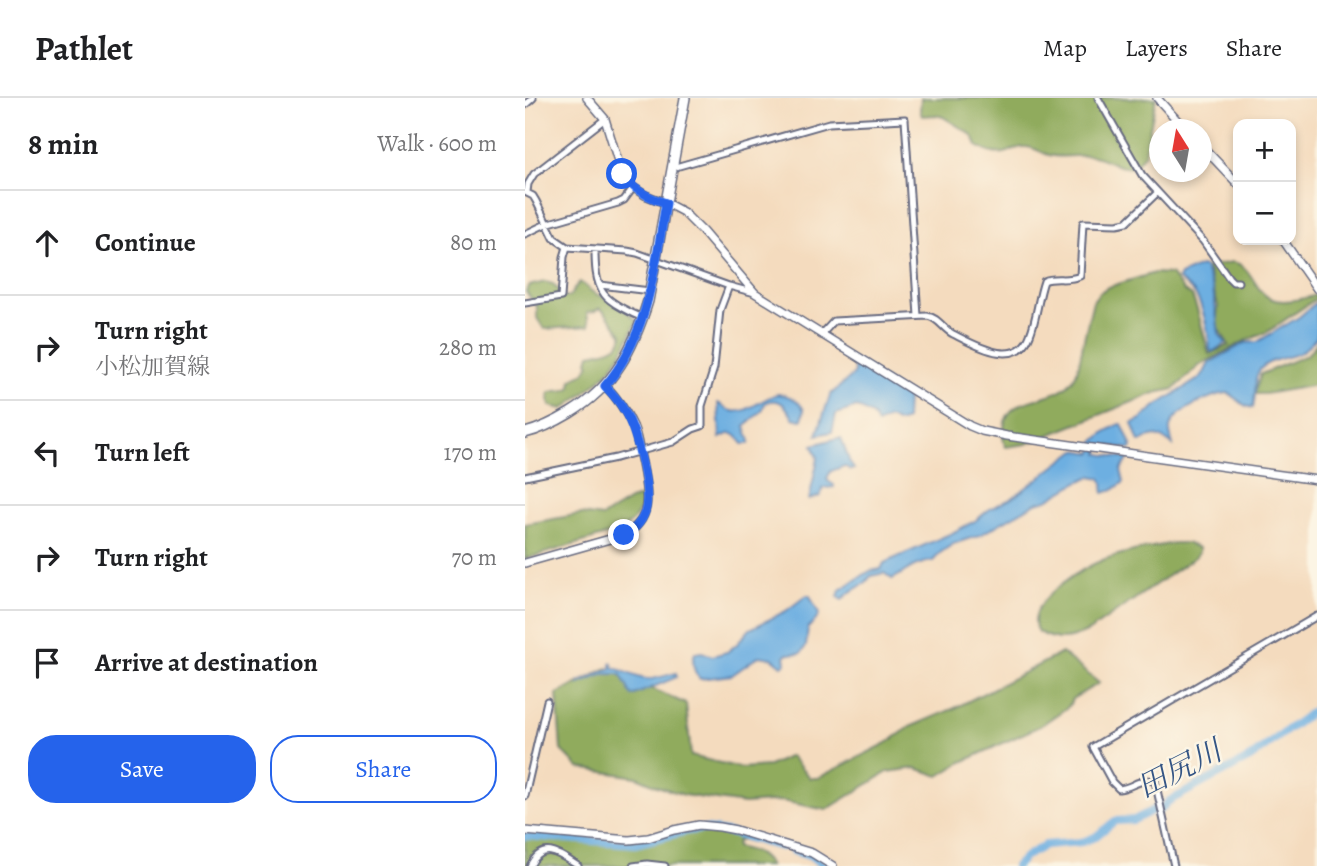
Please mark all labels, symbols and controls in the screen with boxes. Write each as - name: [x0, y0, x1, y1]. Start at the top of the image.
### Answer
- text: Pathlet: [35, 26, 133, 71]
- text: Map: [1043, 32, 1087, 64]
- text: Layers: [1125, 32, 1188, 64]
- text: Share: [1226, 32, 1282, 64]
- north arrow: [1149, 119, 1212, 182]
- map controls: [1233, 119, 1296, 245]
- button: +: [1233, 119, 1296, 182]
- text: 8 min: [28, 124, 98, 164]
- text: Walk · 600 m: [377, 128, 497, 159]
- route start: [606, 158, 637, 189]
- button: −: [1233, 182, 1296, 245]
- icon: ahead: [28, 224, 66, 262]
- text: Continue: [95, 225, 196, 260]
- text: 80 m: [450, 227, 497, 258]
- text: Turn right: [95, 313, 208, 348]
- icon: right: [28, 329, 66, 367]
- text: 280 m: [439, 332, 497, 363]
- text: 小松加賀線: [95, 351, 210, 382]
- icon: left: [28, 434, 66, 472]
- text: Turn left: [95, 435, 190, 470]
- text: 170 m: [444, 437, 497, 468]
- route end: [608, 519, 639, 550]
- icon: right: [28, 539, 66, 577]
- text: Turn right: [95, 540, 208, 575]
- text: 70 m: [451, 542, 497, 573]
- icon: arrive: [28, 644, 66, 682]
- text: Arrive at destination: [95, 645, 318, 680]
- water label: 田尻川: [1130, 729, 1231, 807]
- button: Save: [28, 735, 256, 803]
- button: Share: [270, 735, 497, 803]

